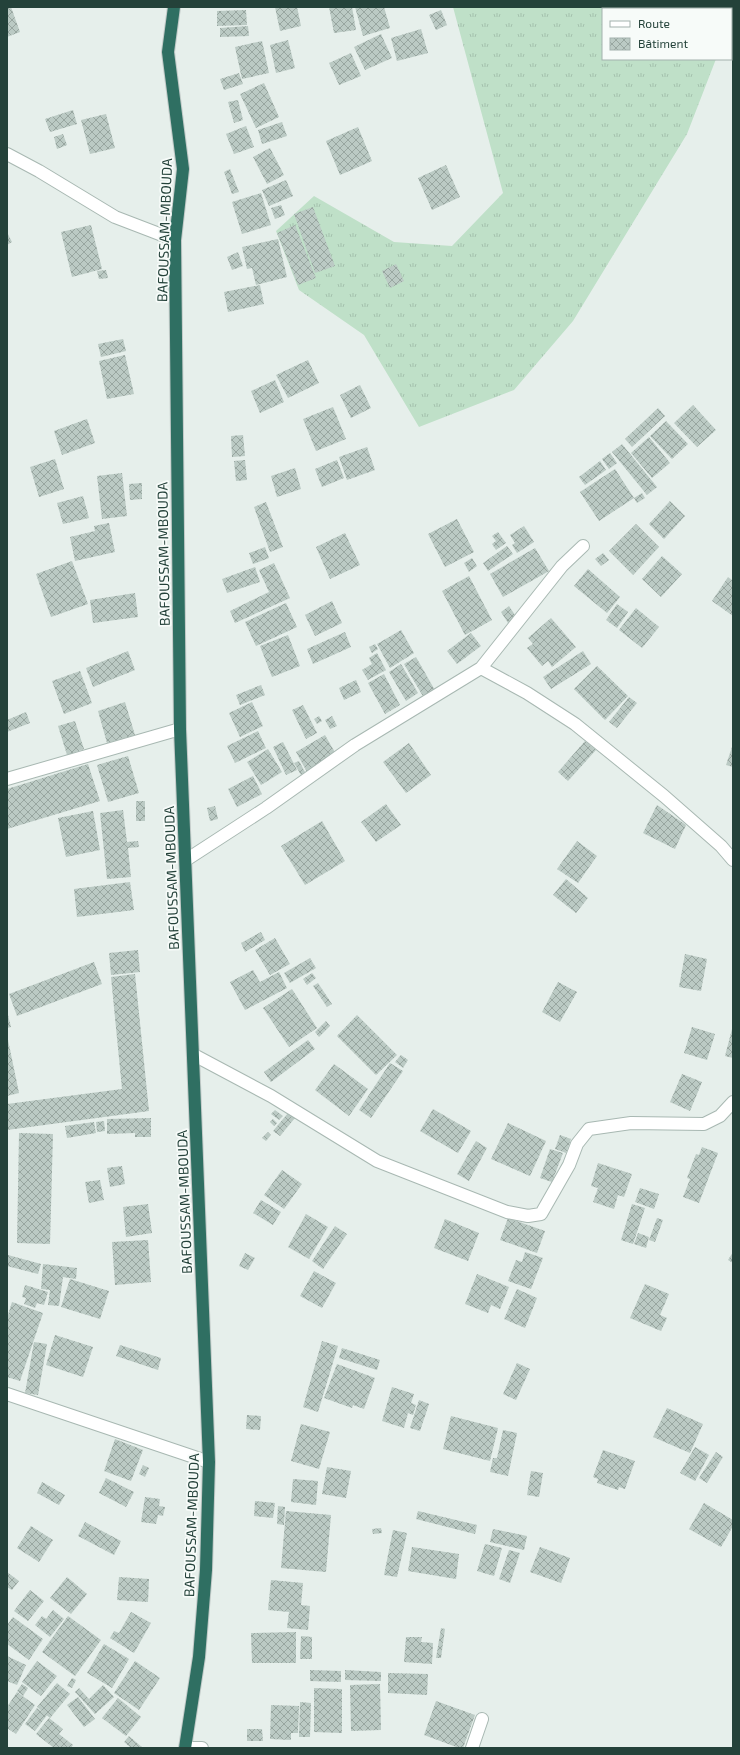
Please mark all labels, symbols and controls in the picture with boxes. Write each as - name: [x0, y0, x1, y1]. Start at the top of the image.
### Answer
- legend: [602, 8, 732, 60]
- text: Route: [638, 16, 670, 30]
- text: Bâtiment: [638, 36, 689, 50]
- street label: BAFOUSSAM-MBOUDA: [153, 157, 175, 302]
- street label: BAFOUSSAM-MBOUDA: [153, 482, 173, 626]
- street label: BAFOUSSAM-MBOUDA: [160, 805, 182, 950]
- street label: BAFOUSSAM-MBOUDA: [173, 1129, 195, 1274]
- street label: BAFOUSSAM-MBOUDA: [180, 1452, 202, 1597]

